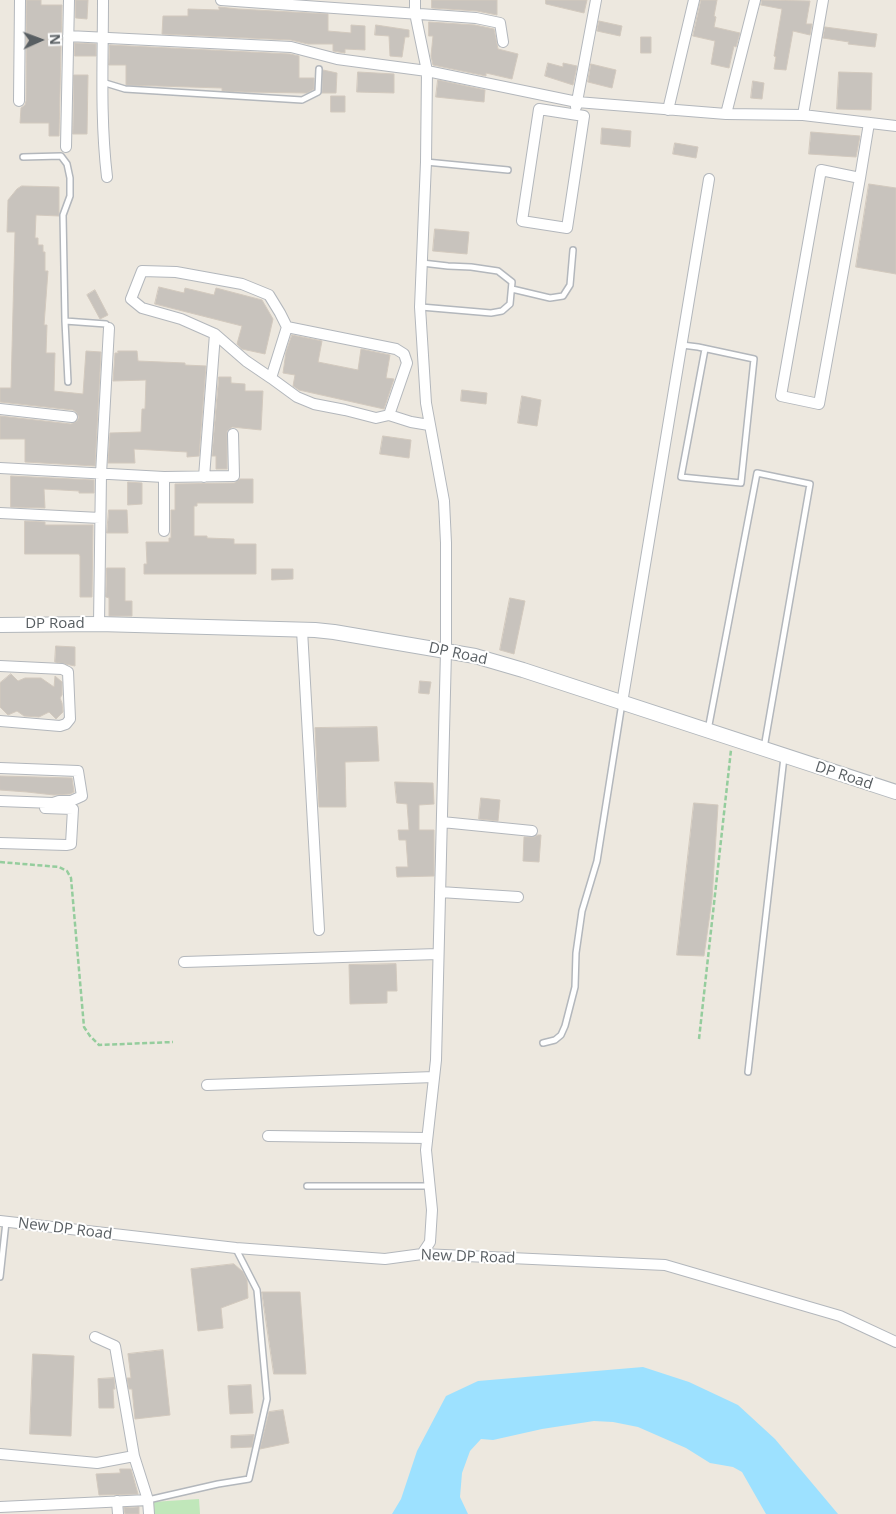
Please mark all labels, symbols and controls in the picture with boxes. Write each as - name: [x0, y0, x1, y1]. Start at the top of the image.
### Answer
- north arrow: [15, 15, 65, 65]
- text: N: [46, 33, 65, 45]
- street label: DP Road: [25, 615, 85, 633]
- street label: DP Road: [427, 639, 489, 669]
- street label: DP Road: [813, 758, 875, 794]
- street label: New DP Road: [17, 1214, 113, 1244]
- street label: New DP Road: [420, 1246, 516, 1268]

